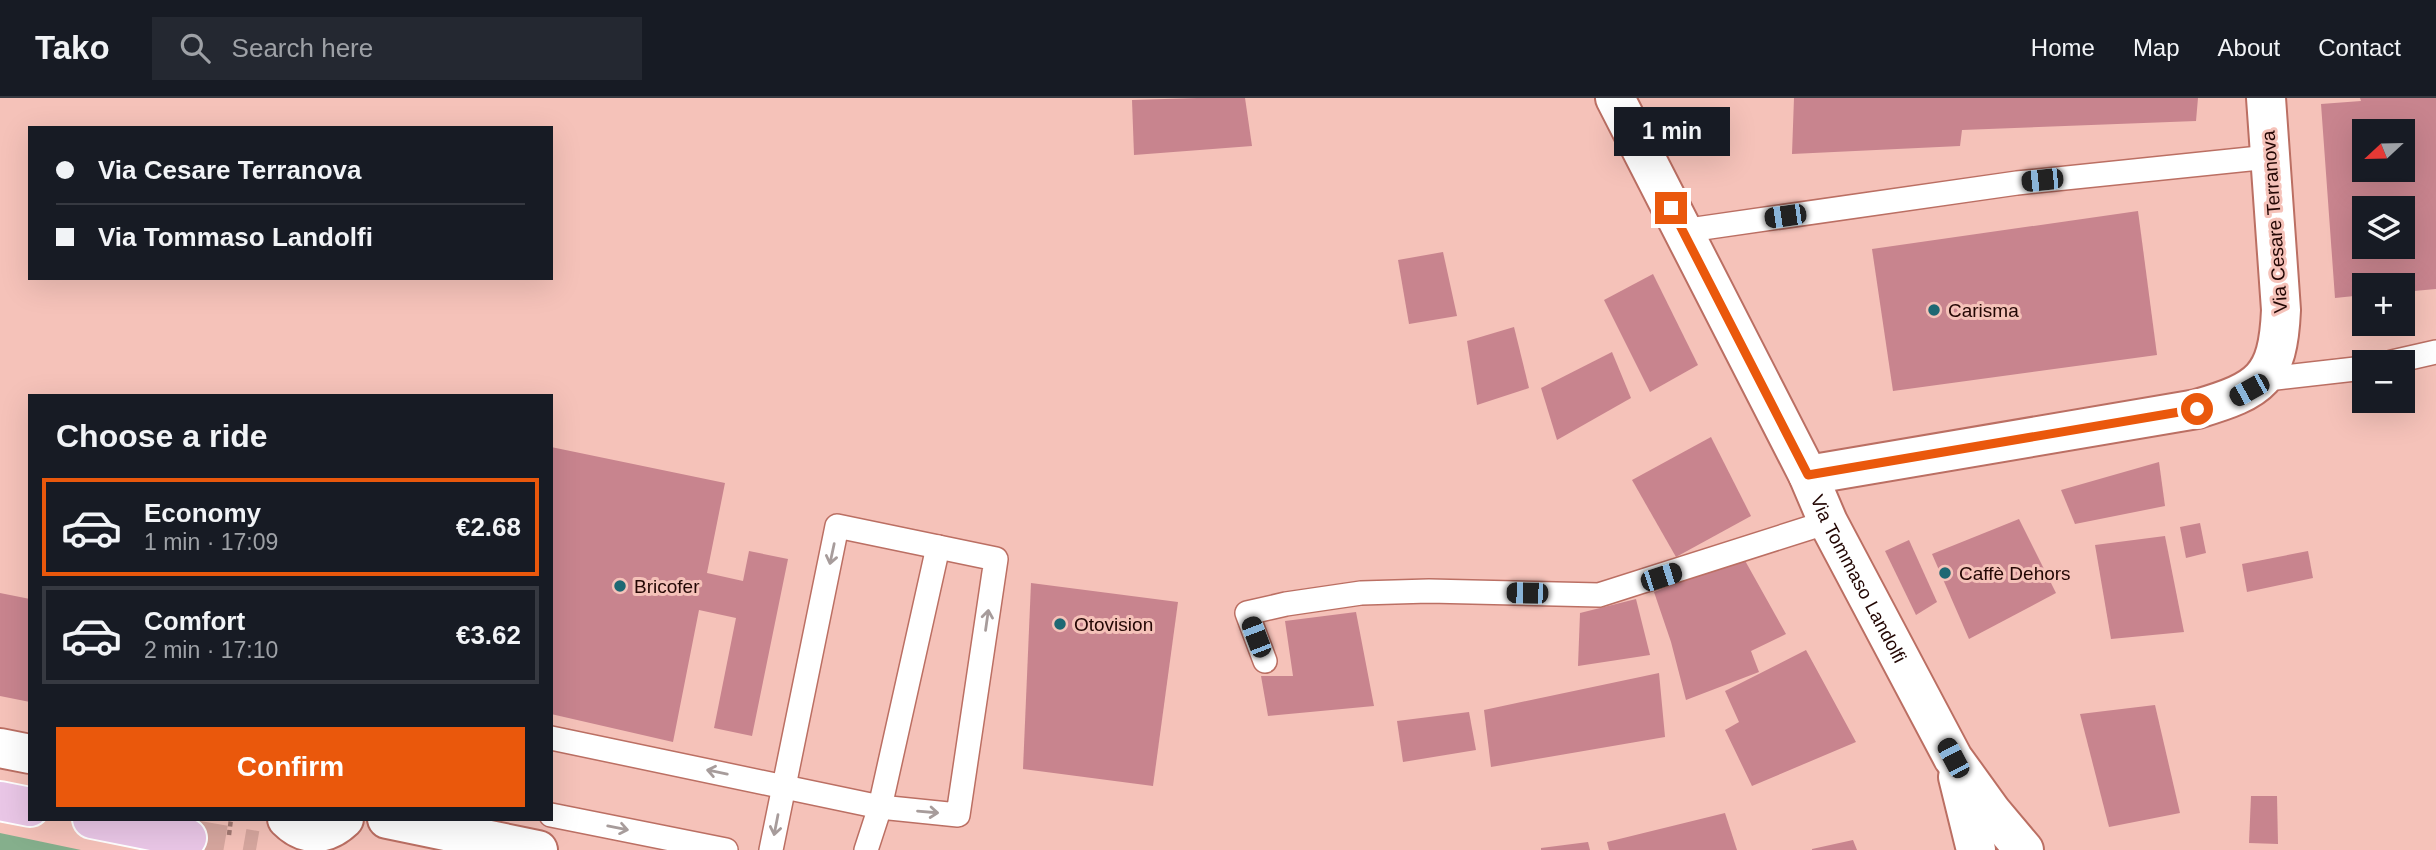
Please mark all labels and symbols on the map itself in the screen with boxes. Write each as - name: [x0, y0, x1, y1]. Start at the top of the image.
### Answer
- callout: 1 min: [1613, 106, 1729, 155]
- north arrow: [2352, 119, 2415, 182]
- street label: Via Cesare Terranova: [2258, 129, 2291, 314]
- car: [2021, 167, 2064, 193]
- route end: [1655, 192, 1687, 224]
- car: [1763, 203, 1808, 229]
- place label: Carisma: [1948, 300, 2019, 321]
- marker: Carisma: [1926, 302, 1942, 318]
- car: [2226, 371, 2273, 409]
- route start: [2181, 393, 2213, 425]
- street label: Via Tommaso Landolfi: [1807, 492, 1911, 666]
- one-way arrow: [824, 542, 838, 565]
- car: [1638, 561, 1685, 593]
- place label: Caffè Dehors: [1959, 563, 2071, 584]
- marker: Caffè Dehors: [1937, 565, 1953, 581]
- place label: Bricofer: [634, 576, 700, 597]
- marker: Bricofer: [612, 578, 628, 594]
- car: [1506, 582, 1549, 604]
- one-way arrow: [981, 609, 994, 632]
- place label: Otovision: [1074, 614, 1153, 635]
- car: [1239, 614, 1274, 660]
- marker: Otovision: [1052, 616, 1068, 632]
- car: [1934, 735, 1973, 781]
- one-way arrow: [706, 765, 729, 779]
- one-way arrow: [916, 806, 938, 819]
- one-way arrow: [768, 813, 782, 836]
- one-way arrow: [606, 822, 629, 836]

